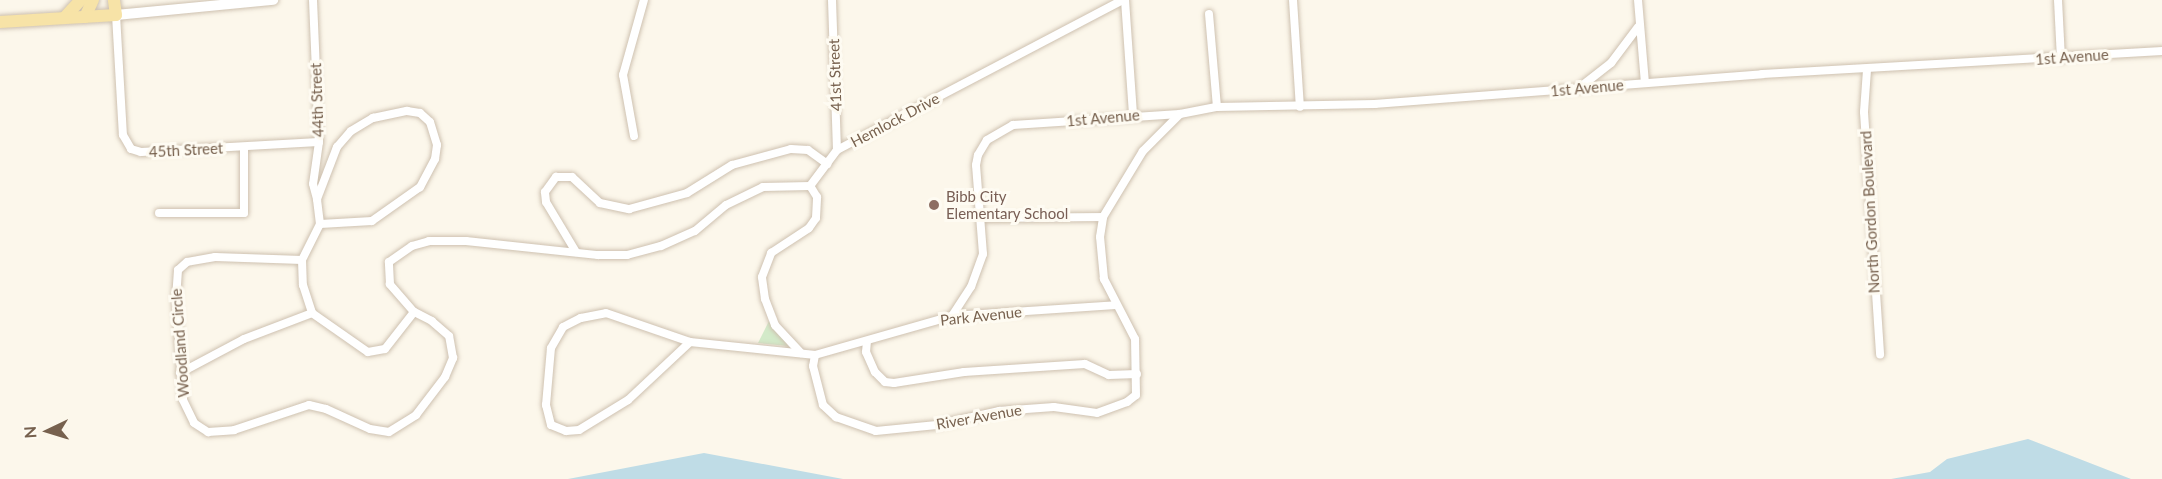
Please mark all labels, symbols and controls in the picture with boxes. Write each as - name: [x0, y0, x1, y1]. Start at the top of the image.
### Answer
- street label: 41st Street: [825, 38, 845, 112]
- street label: 1st Avenue: [2034, 45, 2110, 69]
- street label: 44th Street: [307, 62, 327, 138]
- street label: 1st Avenue: [1549, 76, 1625, 100]
- street label: Hemlock Drive: [848, 89, 942, 151]
- street label: 1st Avenue: [1065, 106, 1141, 130]
- street label: North Gordon Boulevard: [1857, 130, 1883, 294]
- street label: 45th Street: [148, 139, 224, 161]
- place label: Bibb City Elementary School: [946, 187, 1069, 222]
- marker: Bibb City Elementary School: [927, 198, 941, 212]
- street label: Woodland Circle: [167, 288, 193, 398]
- street label: Park Avenue: [939, 303, 1023, 329]
- north arrow: [18, 401, 78, 461]
- street label: River Avenue: [934, 401, 1024, 433]
- text: N: [20, 425, 39, 439]

